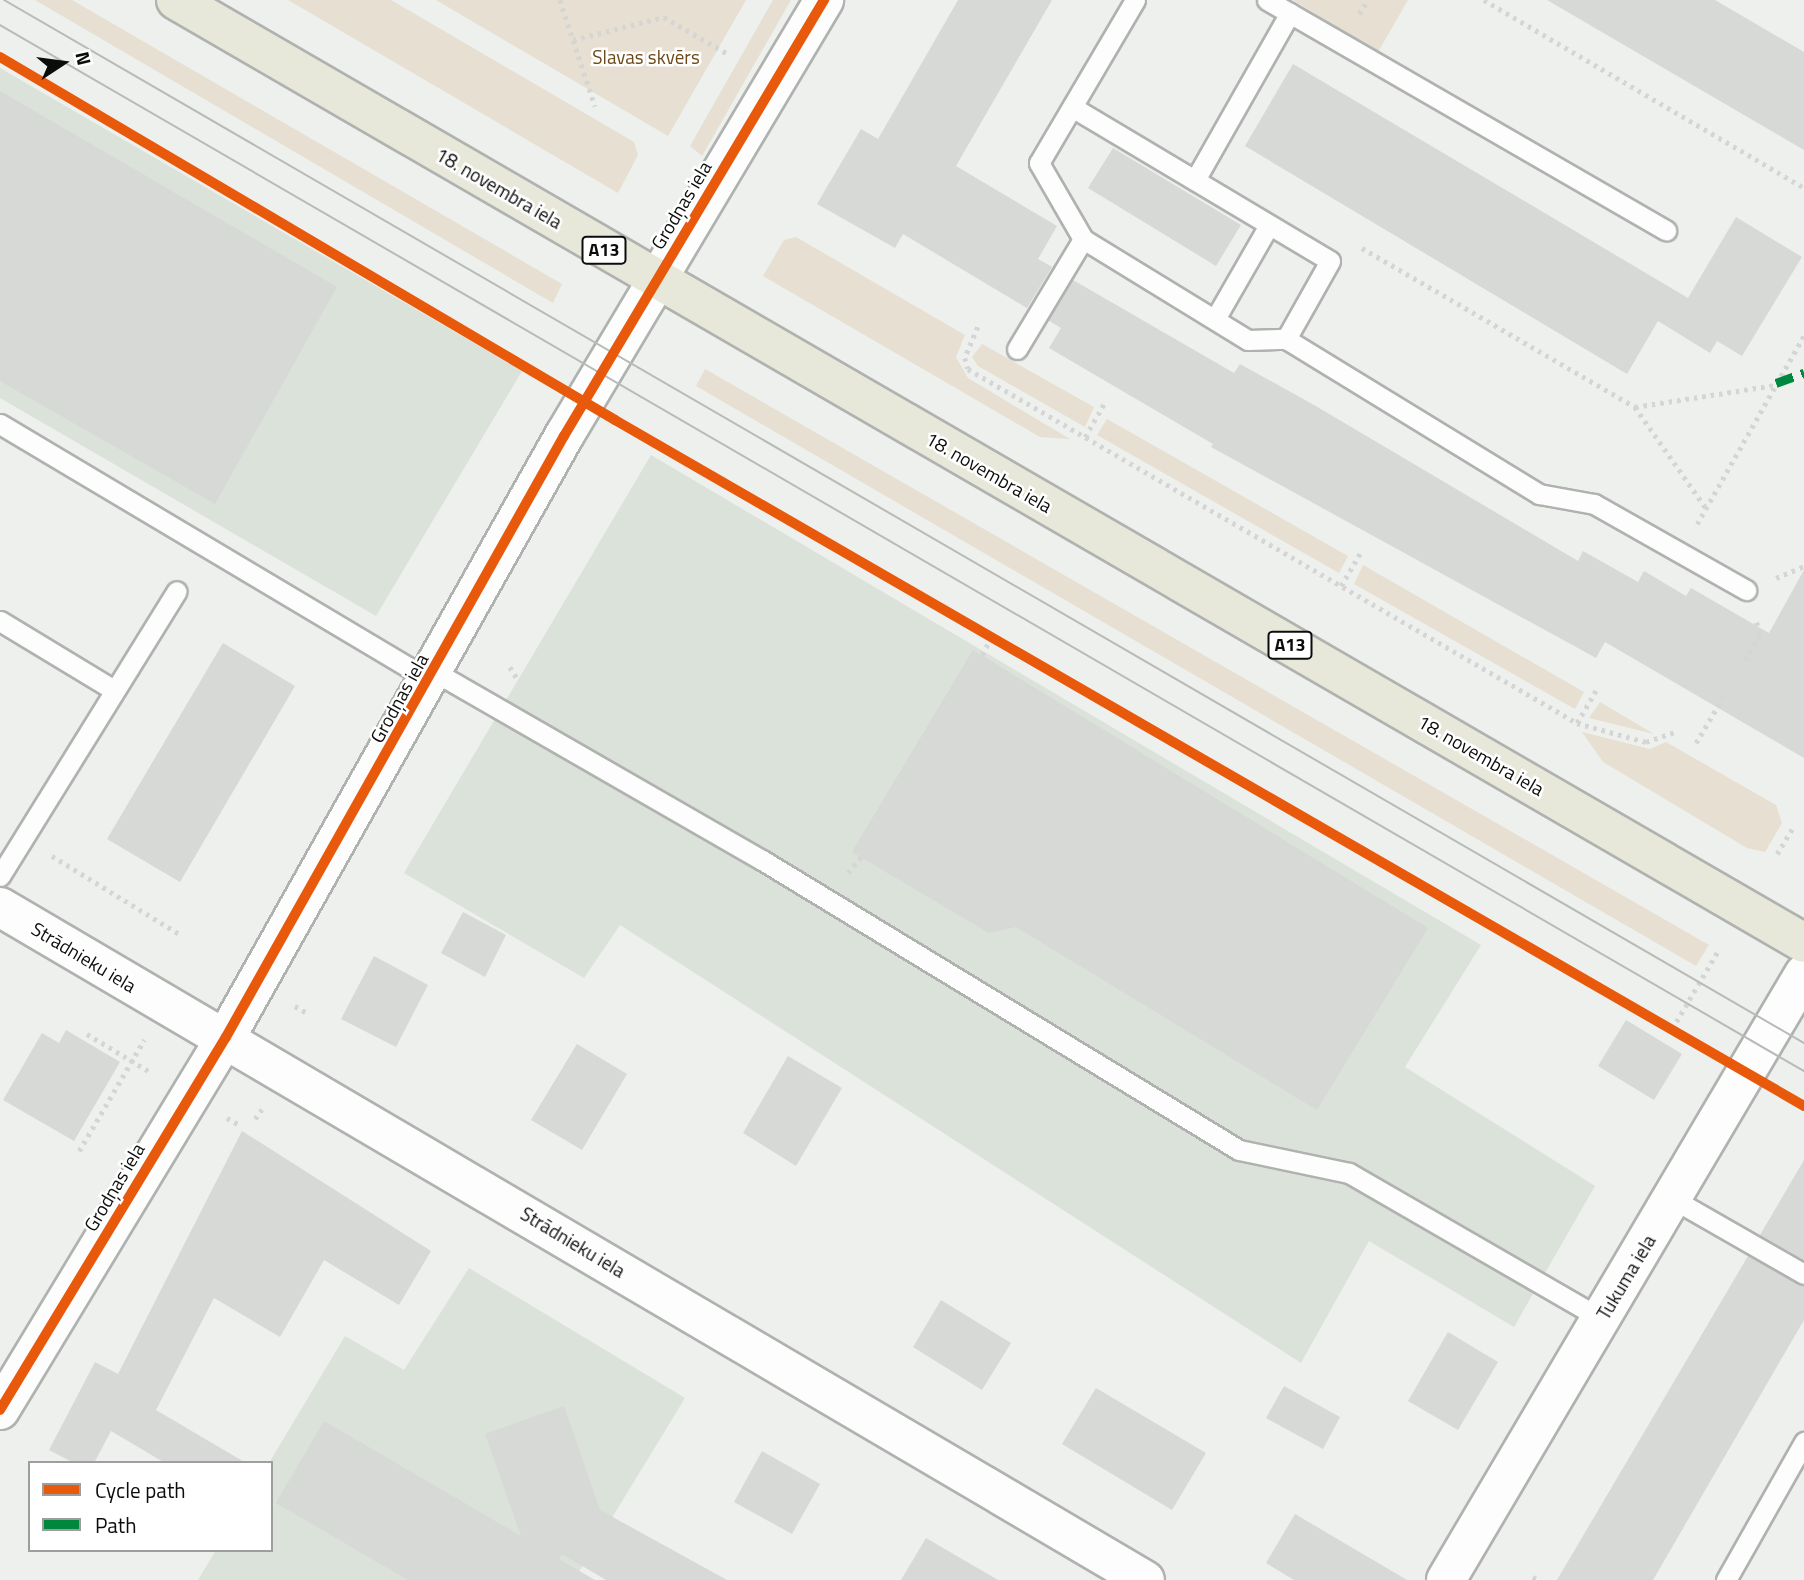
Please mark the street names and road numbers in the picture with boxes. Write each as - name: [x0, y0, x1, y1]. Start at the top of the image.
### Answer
- street label: 18. novembra iela: [432, 143, 566, 233]
- street label: Grodņas iela: [646, 157, 716, 253]
- road number: A13: [581, 236, 627, 264]
- street label: 18. novembra iela: [922, 427, 1056, 517]
- road number: A13: [1267, 630, 1313, 660]
- street label: Grodņas iela: [365, 649, 433, 747]
- street label: 18. novembra iela: [1414, 710, 1548, 800]
- street label: Strādnieku iela: [28, 917, 140, 997]
- street label: Grodņas iela: [79, 1139, 149, 1235]
- street label: Strādnieku iela: [517, 1202, 629, 1282]
- street label: Tukuma iela: [1592, 1230, 1660, 1324]

